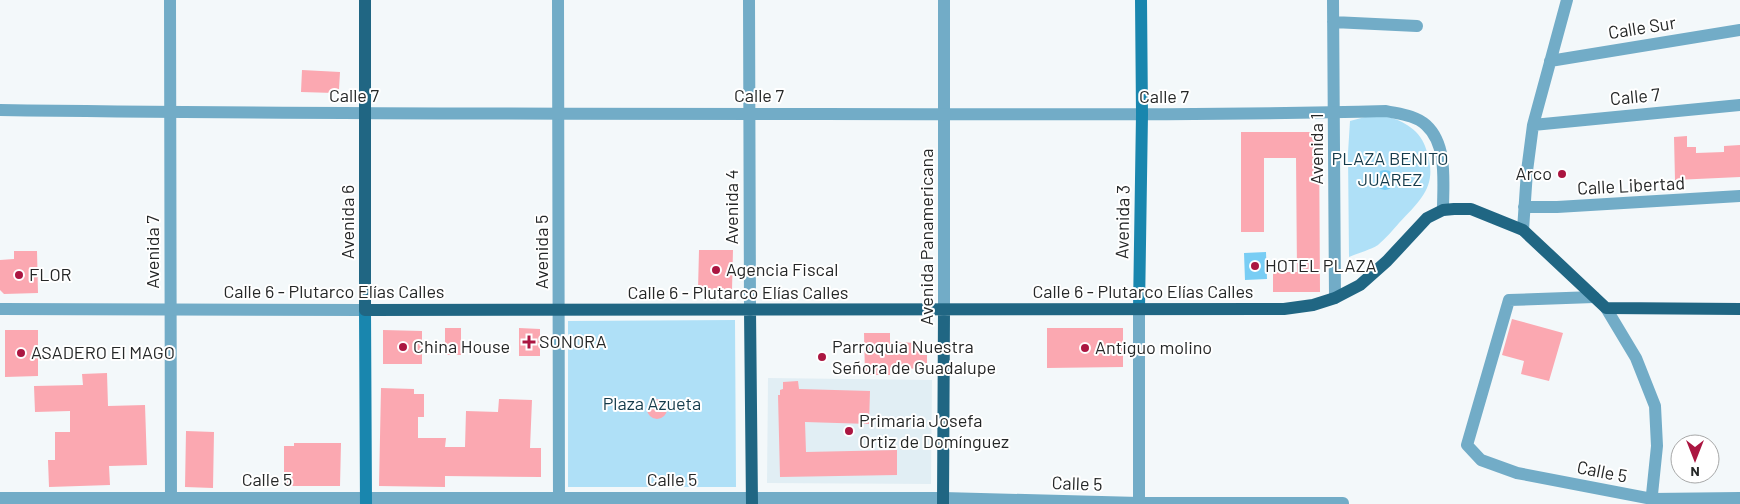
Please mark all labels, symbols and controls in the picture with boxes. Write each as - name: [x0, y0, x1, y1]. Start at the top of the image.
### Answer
- street label: Calle Sur: [1606, 11, 1678, 43]
- street label: Calle 7: [1609, 83, 1661, 109]
- street label: Calle 7: [329, 84, 379, 106]
- street label: Calle 7: [734, 84, 784, 106]
- street label: Calle 7: [1139, 85, 1189, 107]
- street label: Avenida 1: [1305, 113, 1327, 185]
- park label: PLAZA BENITO JUAREZ: [1332, 147, 1448, 190]
- street label: Avenida Panamericana: [915, 149, 937, 325]
- place label: Arco: [1515, 162, 1552, 184]
- marker: Arco: [1556, 168, 1568, 180]
- street label: Avenida 4: [720, 169, 742, 245]
- street label: Calle Libertad: [1576, 171, 1685, 199]
- street label: Avenida 6: [336, 185, 358, 259]
- street label: Avenida 3: [1110, 185, 1134, 259]
- street label: Avenida 7: [141, 215, 163, 289]
- street label: Avenida 5: [530, 215, 552, 289]
- place label: HOTEL PLAZA: [1265, 254, 1377, 276]
- place label: Agencia Fiscal: [726, 258, 838, 280]
- marker: HOTEL PLAZA: [1249, 260, 1261, 272]
- place label: FLOR: [29, 263, 72, 285]
- marker: Agencia Fiscal: [710, 264, 722, 276]
- marker: FLOR: [13, 269, 25, 281]
- street label: Calle 6 - Plutarco Elías Calles: [223, 280, 445, 302]
- street label: Calle 6 - Plutarco Elías Calles: [1032, 280, 1254, 302]
- street label: Calle 6 - Plutarco Elías Calles: [627, 281, 849, 303]
- place label: SONORA: [539, 330, 607, 352]
- place label: China House: [413, 335, 510, 357]
- place label: Parroquia Nuestra Señora de Guadalupe: [832, 335, 996, 378]
- marker: SONORA: [523, 336, 535, 348]
- place label: Antiguo molino: [1095, 336, 1212, 358]
- place label: ASADERO El MAGO: [31, 341, 175, 363]
- marker: China House: [397, 341, 409, 353]
- marker: Antiguo molino: [1079, 342, 1091, 354]
- marker: ASADERO El MAGO: [15, 347, 27, 359]
- marker: Parroquia Nuestra Señora de Guadalupe: [816, 351, 828, 363]
- park label: Plaza Azueta: [603, 392, 701, 414]
- place label: Primaria Josefa Ortiz de Domínguez: [859, 409, 1009, 452]
- marker: Primaria Josefa Ortiz de Domínguez: [843, 425, 855, 437]
- north arrow: [1670, 434, 1720, 484]
- street label: Calle 5: [1575, 455, 1629, 487]
- text: N: [1690, 464, 1700, 481]
- street label: Calle 5: [242, 468, 292, 490]
- street label: Calle 5: [647, 468, 697, 490]
- street label: Calle 5: [1051, 471, 1103, 495]

